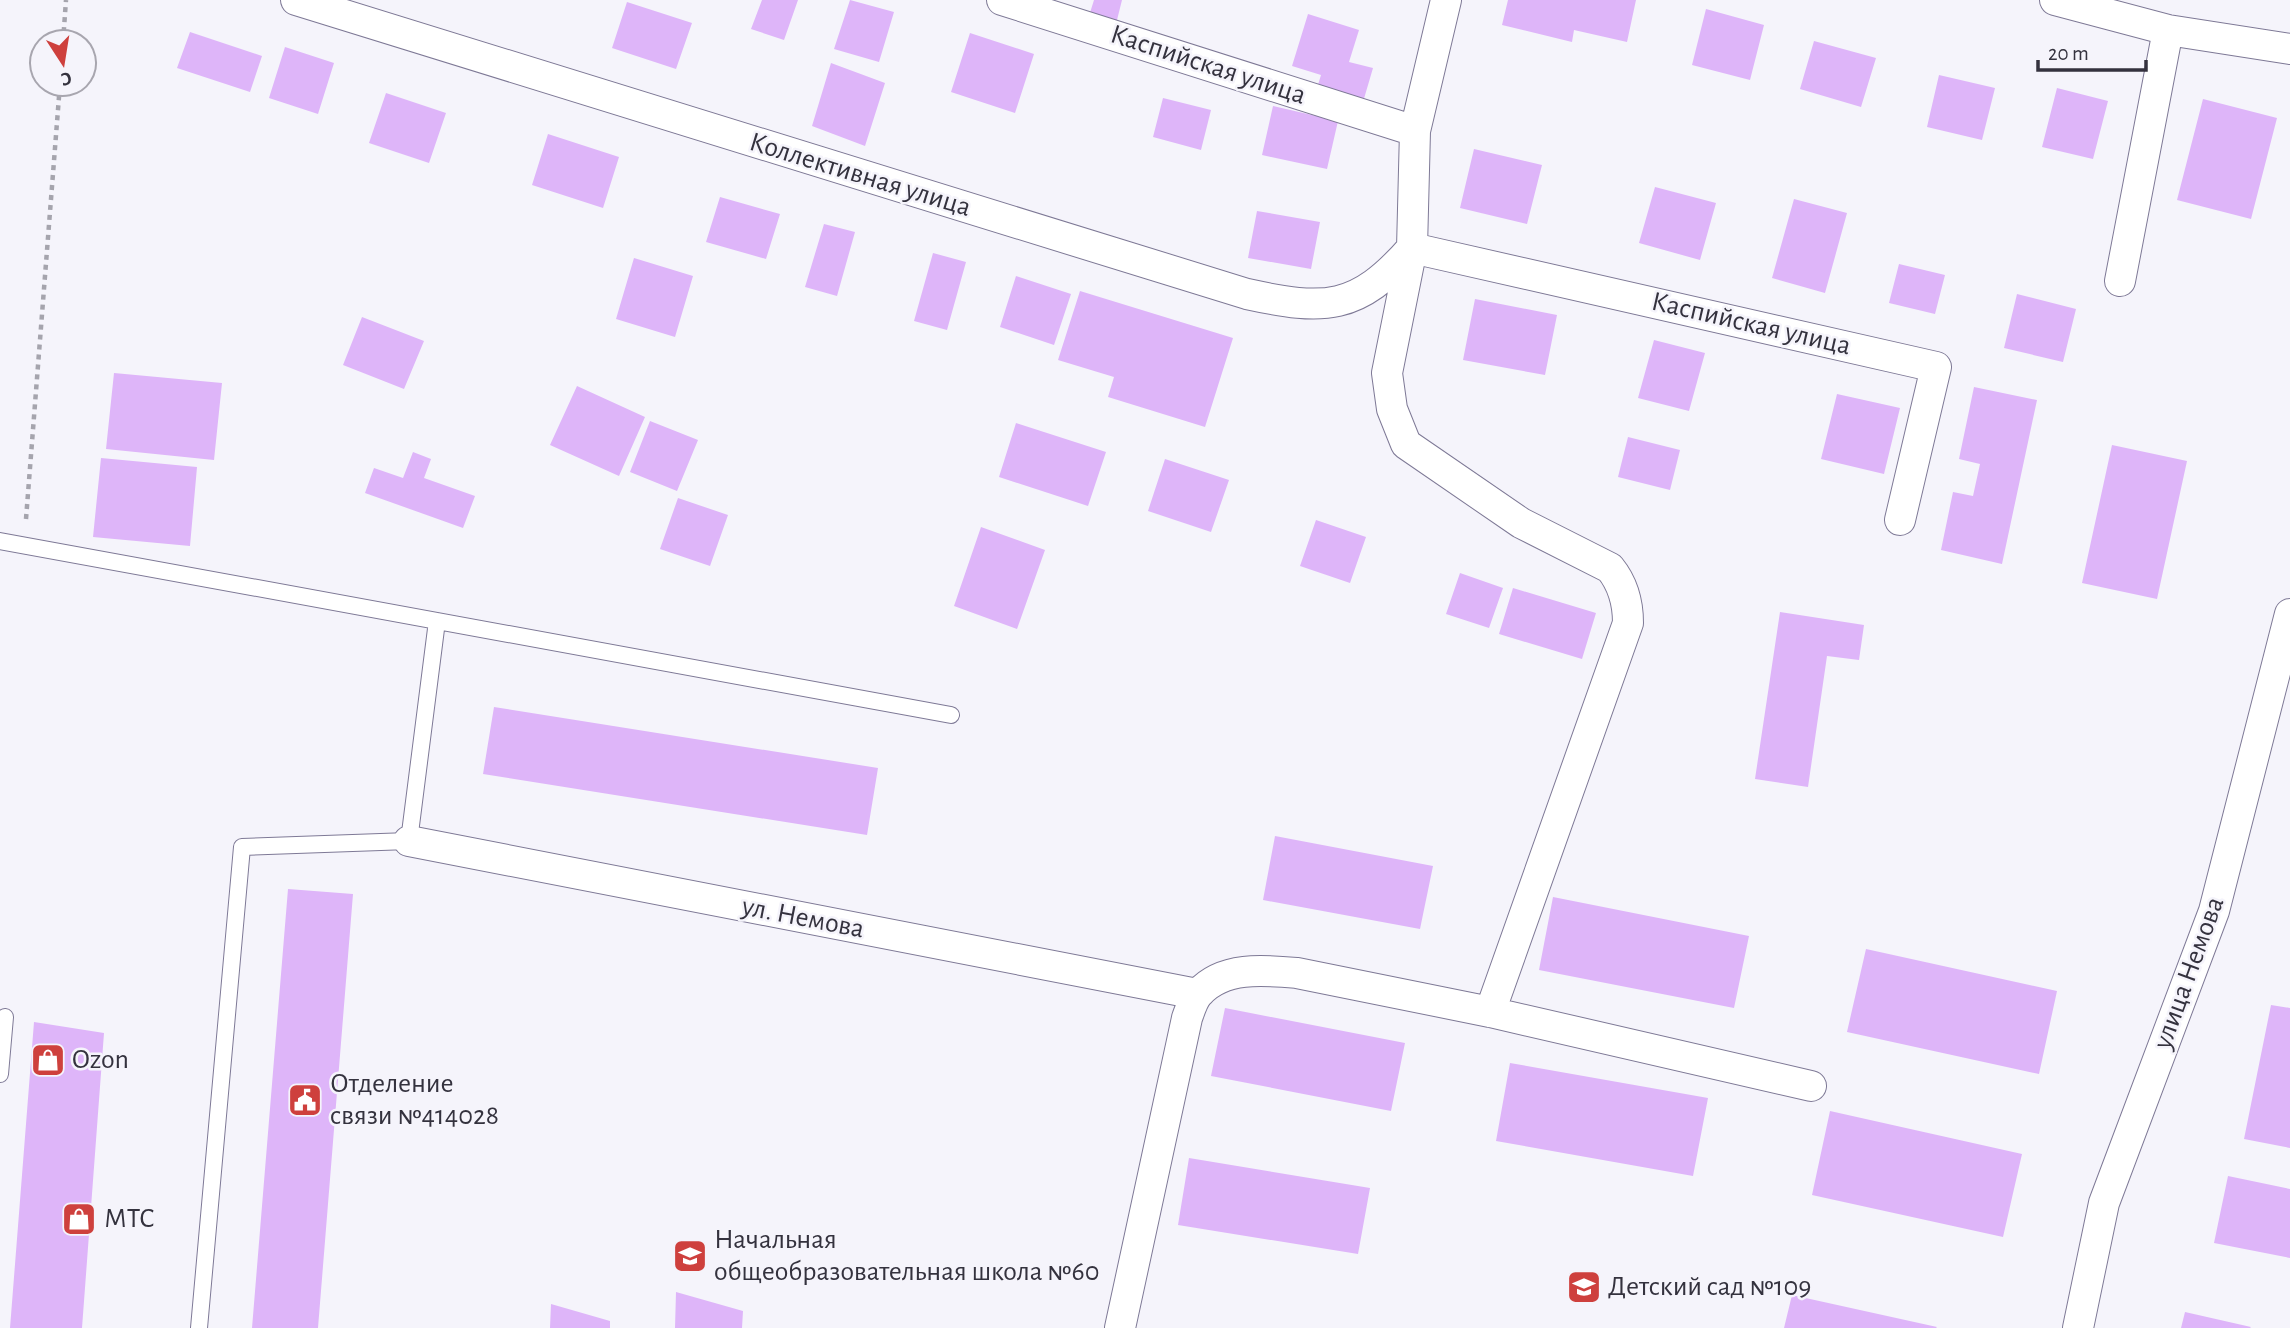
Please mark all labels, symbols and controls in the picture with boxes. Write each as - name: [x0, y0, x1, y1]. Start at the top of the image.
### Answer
- street label: Каспийская улица: [1107, 20, 1309, 110]
- north arrow: [28, 28, 98, 98]
- scale bar: [2038, 28, 2146, 72]
- text: 20 m: [2048, 43, 2089, 64]
- text: С: [59, 68, 73, 89]
- street label: Коллективная улица: [746, 128, 974, 222]
- street label: Каспийская улица: [1649, 287, 1854, 361]
- street label: ул. Немова: [739, 892, 867, 944]
- street label: улица Немова: [2148, 893, 2230, 1054]
- shop icon: Ozon: [29, 1041, 67, 1079]
- place label: Ozon: [72, 1046, 129, 1074]
- place label: Отделение связи №414028: [330, 1070, 499, 1130]
- public building icon: Отделение связи №414028: [286, 1081, 324, 1119]
- shop icon: МТС: [60, 1200, 98, 1238]
- place label: МТС: [104, 1205, 155, 1233]
- place label: Начальная общеобразовательная школа №60: [714, 1226, 1100, 1286]
- school or university icon: Начальная общеобразовательная школа №60: [671, 1237, 709, 1275]
- school or university icon: Детский сад №109: [1565, 1268, 1603, 1306]
- place label: Детский сад №109: [1608, 1273, 1811, 1301]

